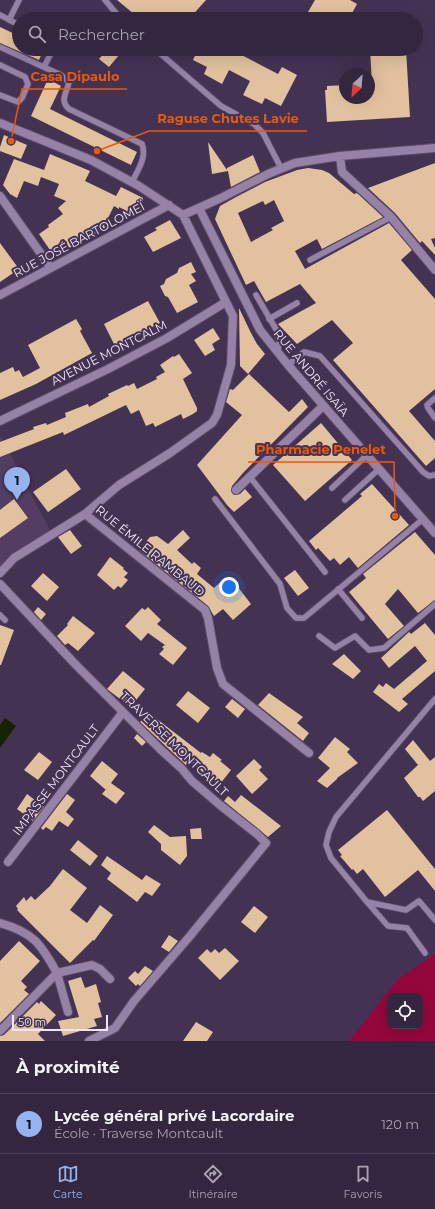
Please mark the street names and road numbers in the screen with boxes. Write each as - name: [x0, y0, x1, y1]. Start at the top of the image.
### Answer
- street label: RUE JOSÉ BARTOLOMEÏ: [10, 198, 148, 281]
- street label: AVENUE MONTCALM: [48, 317, 169, 388]
- street label: RUE ANDRÉ ISAÏA: [271, 326, 353, 420]
- street label: RUE ÉMILE RAMBAUD: [93, 502, 208, 599]
- street label: TRAVERSE MONTCAULT: [117, 688, 232, 799]
- street label: IMPASSE MONTCAULT: [9, 721, 102, 838]

